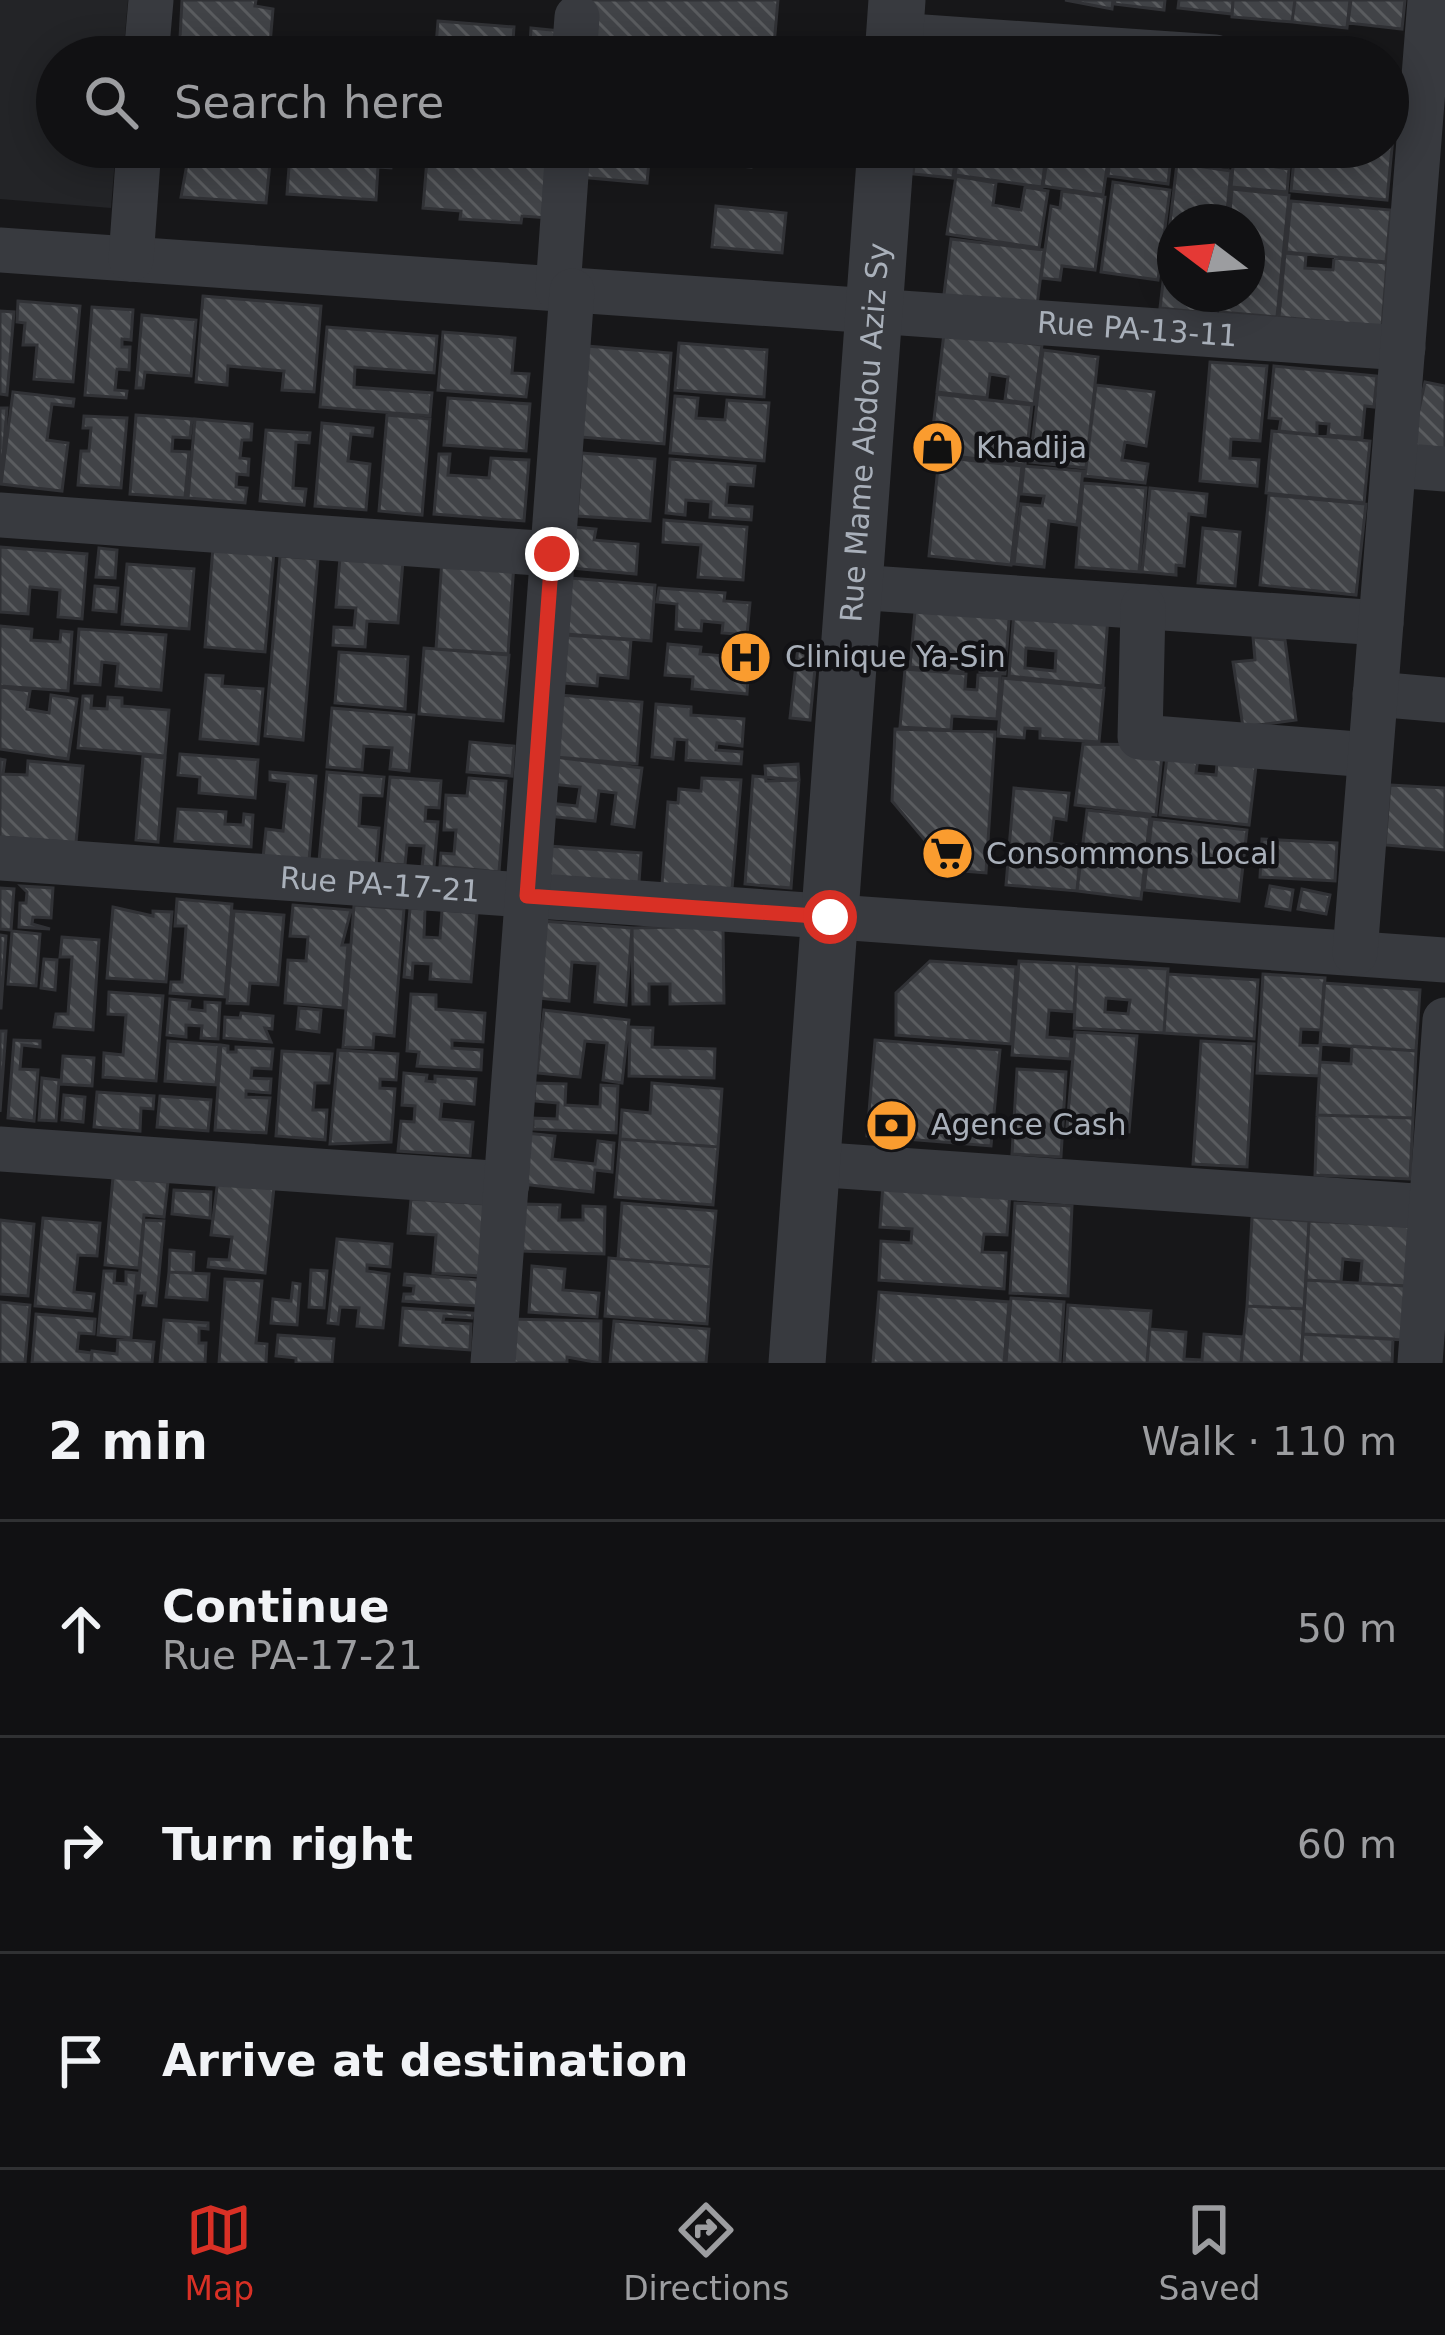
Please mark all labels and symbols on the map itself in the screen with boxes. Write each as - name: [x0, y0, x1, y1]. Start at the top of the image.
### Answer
- north arrow: [1157, 204, 1265, 312]
- street label: Rue Mame Abdou Aziz Sy: [833, 242, 896, 623]
- street label: Rue PA-13-11: [1036, 304, 1239, 353]
- shop icon: Khadija: [909, 420, 965, 476]
- place label: Khadija: [976, 430, 1087, 465]
- route end: [525, 527, 579, 581]
- hospital icon: Clinique Ya-Sin: [718, 629, 774, 685]
- place label: Clinique Ya-Sin: [785, 639, 1006, 674]
- supermarket icon: Consommons Local: [919, 826, 975, 882]
- place label: Consommons Local: [986, 836, 1277, 871]
- street label: Rue PA-17-21: [279, 860, 481, 909]
- route start: [803, 890, 857, 944]
- bank icon: Agence Cash: [864, 1097, 920, 1153]
- place label: Agence Cash: [931, 1107, 1127, 1142]

